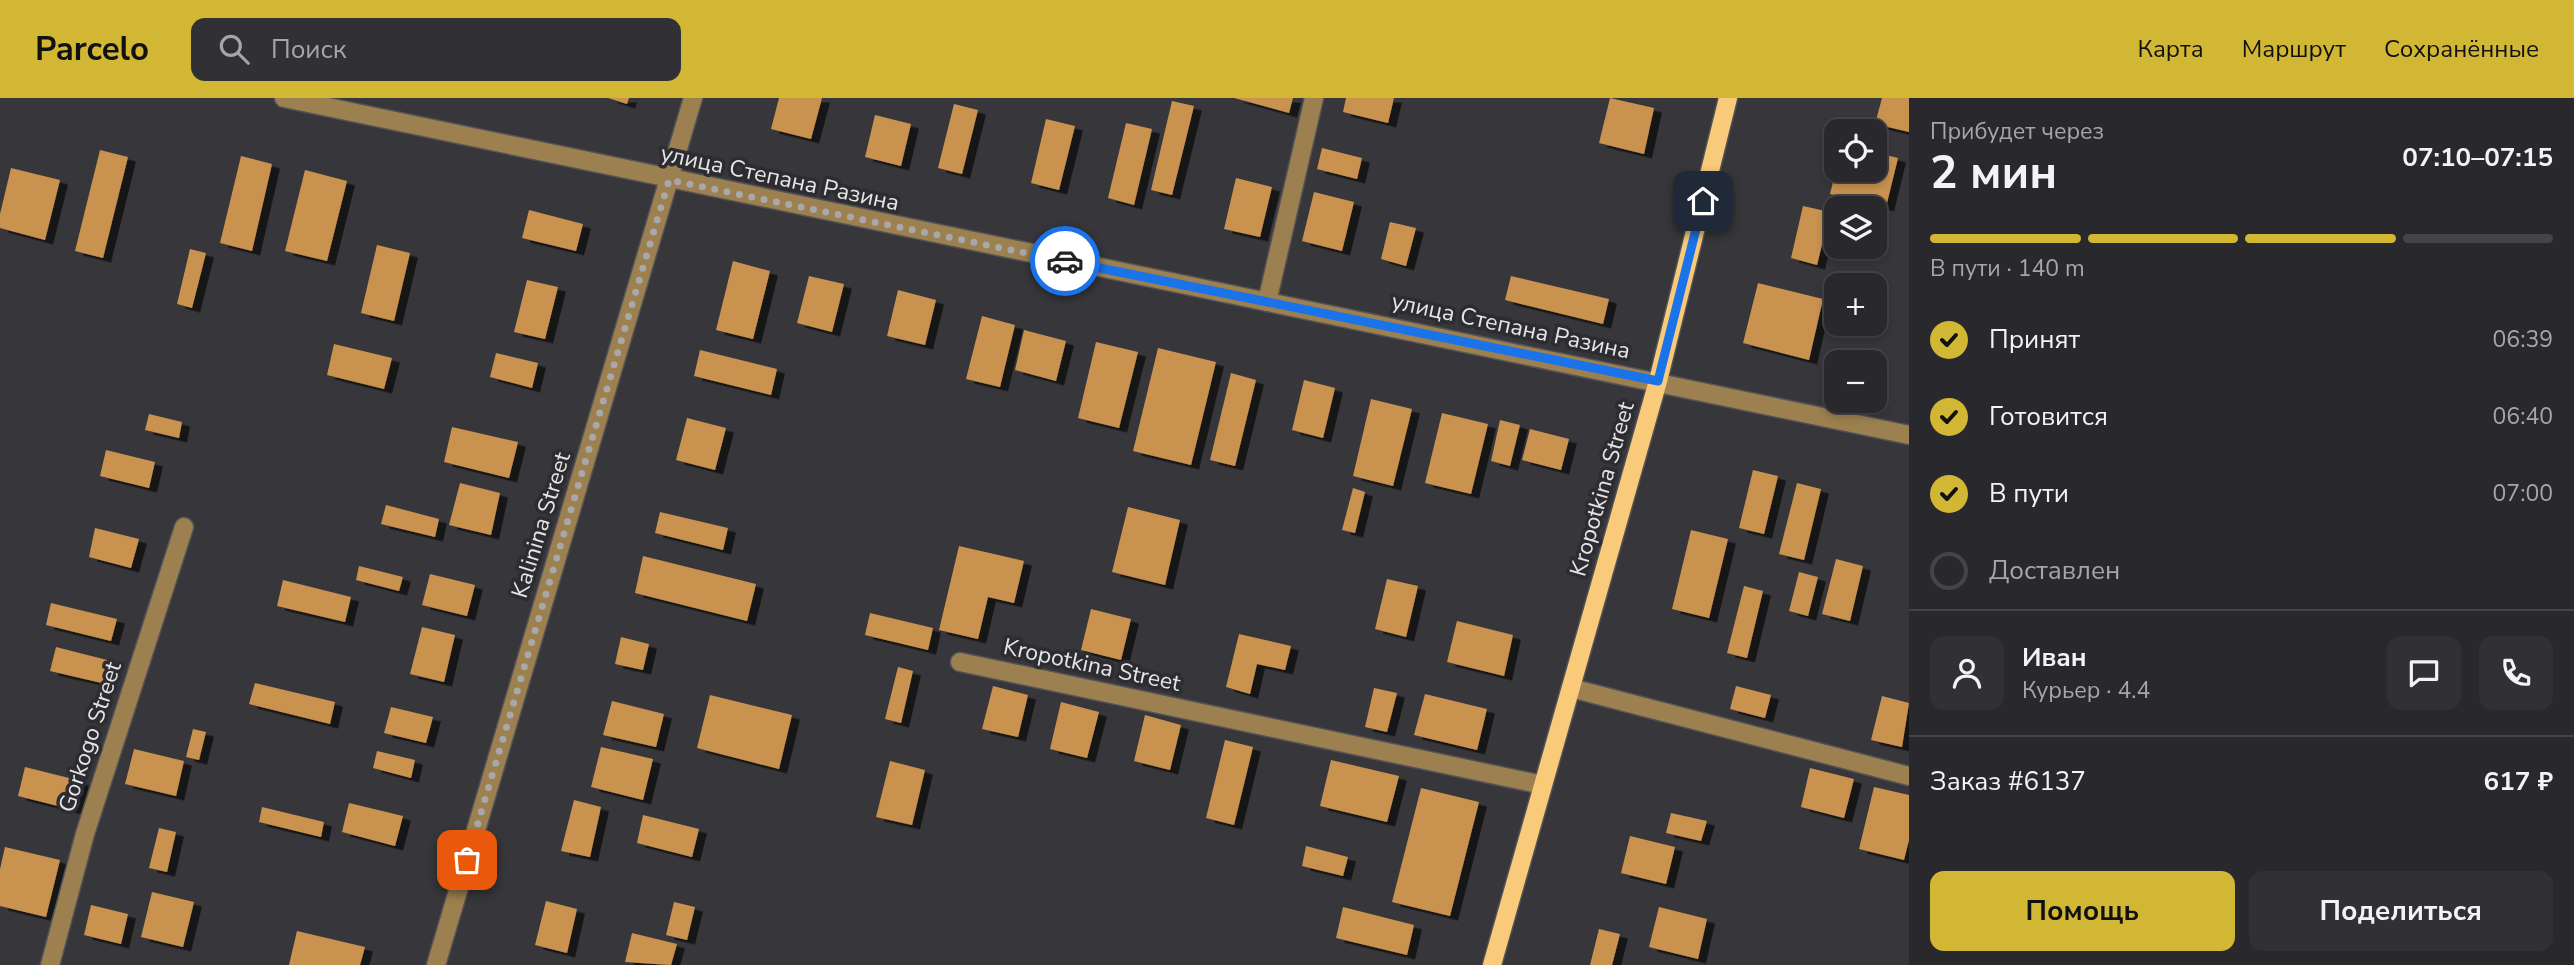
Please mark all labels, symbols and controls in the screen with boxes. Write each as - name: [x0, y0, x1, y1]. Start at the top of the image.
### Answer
- search box: [191, 18, 681, 81]
- text: Parcelo: [35, 27, 149, 72]
- icon: search: [215, 30, 253, 68]
- text: Поиск: [271, 32, 347, 67]
- text: Карта: [2138, 33, 2204, 65]
- text: Маршрут: [2242, 33, 2346, 65]
- text: Сохранённые: [2384, 33, 2539, 65]
- text: Прибудет через: [1930, 116, 2104, 147]
- map controls: [1824, 119, 1887, 413]
- button: locate: [1824, 119, 1887, 182]
- street label: улица Степана Разина: [658, 138, 902, 218]
- text: 07:10–07:15: [2402, 140, 2553, 175]
- text: 2 мин: [1930, 141, 2057, 204]
- pin: [1673, 171, 1733, 231]
- icon: home: [1684, 182, 1722, 220]
- button: layers: [1824, 196, 1887, 259]
- courier: [1030, 226, 1100, 296]
- icon: car: [1046, 242, 1084, 280]
- text: В пути · 140 m: [1930, 253, 2085, 284]
- button: +: [1824, 273, 1887, 336]
- street label: улица Степана Разина: [1389, 286, 1633, 366]
- icon: check: [1930, 321, 1968, 359]
- text: Принят: [1989, 322, 2080, 357]
- text: 06:39: [2493, 324, 2553, 355]
- button: −: [1824, 350, 1887, 413]
- street label: Kropotkina Street: [1562, 397, 1642, 580]
- icon: check: [1930, 398, 1968, 436]
- text: Готовится: [1989, 399, 2108, 434]
- text: 06:40: [2493, 401, 2553, 432]
- street label: Kalinina Street: [504, 447, 578, 602]
- icon: check: [1930, 475, 1968, 513]
- text: В пути: [1989, 476, 2069, 511]
- text: 07:00: [2493, 478, 2553, 509]
- text: Доставлен: [1989, 553, 2120, 588]
- street label: Kropotkina Street: [1001, 631, 1184, 699]
- button: person: [1930, 636, 2004, 710]
- button: chat: [2387, 636, 2461, 710]
- button: phone: [2479, 636, 2553, 710]
- text: Иван: [2022, 640, 2087, 675]
- street label: Gorkogo Street: [51, 657, 129, 816]
- text: Курьер · 4.4: [2022, 675, 2150, 706]
- text: Заказ #6137: [1930, 764, 2086, 799]
- text: 617 ₽: [2484, 764, 2553, 799]
- pin: [437, 830, 497, 890]
- icon: bag: [448, 841, 486, 879]
- button: Помощь: [1930, 871, 2235, 951]
- button: Поделиться: [2249, 871, 2553, 951]

